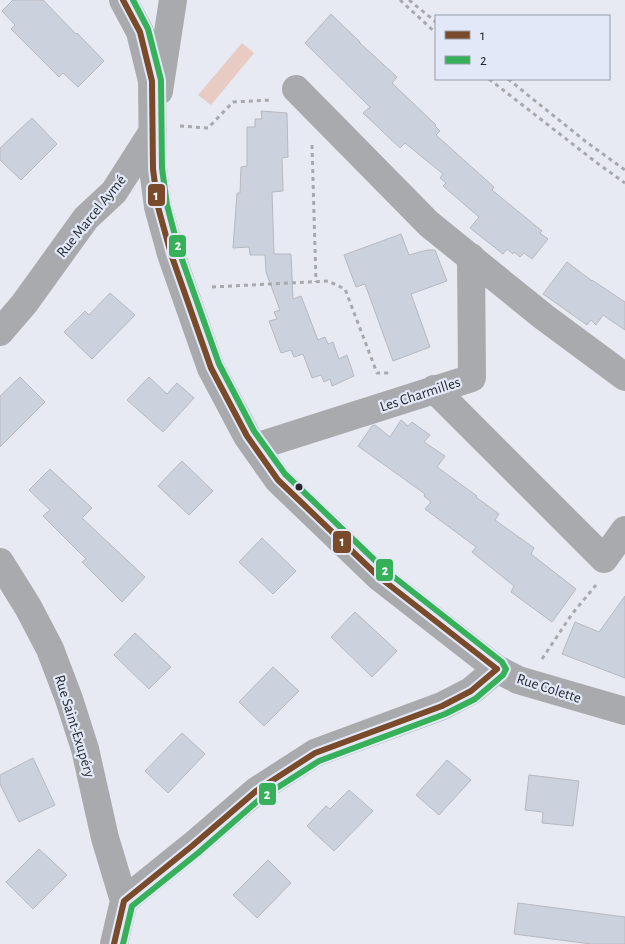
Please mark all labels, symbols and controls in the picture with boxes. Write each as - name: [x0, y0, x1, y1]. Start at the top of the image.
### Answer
- legend: [435, 15, 610, 80]
- text: 1: [480, 28, 485, 43]
- text: 2: [480, 53, 487, 68]
- street label: Rue Marcel Aymé: [54, 172, 129, 260]
- line badge: 1: [147, 183, 166, 207]
- text: 1: [153, 189, 159, 203]
- line badge: 2: [168, 234, 187, 258]
- text: 2: [175, 239, 182, 253]
- street label: Les Charmilles: [378, 374, 462, 415]
- unlabelled marker: [294, 482, 304, 492]
- line badge: 1: [332, 530, 352, 554]
- text: 1: [339, 535, 345, 549]
- line badge: 2: [375, 558, 394, 582]
- text: 2: [382, 564, 389, 578]
- street label: Rue Colette: [515, 671, 583, 706]
- street label: Rue Saint-Exupéry: [52, 673, 97, 780]
- line badge: 2: [258, 782, 277, 806]
- text: 2: [264, 788, 271, 802]

